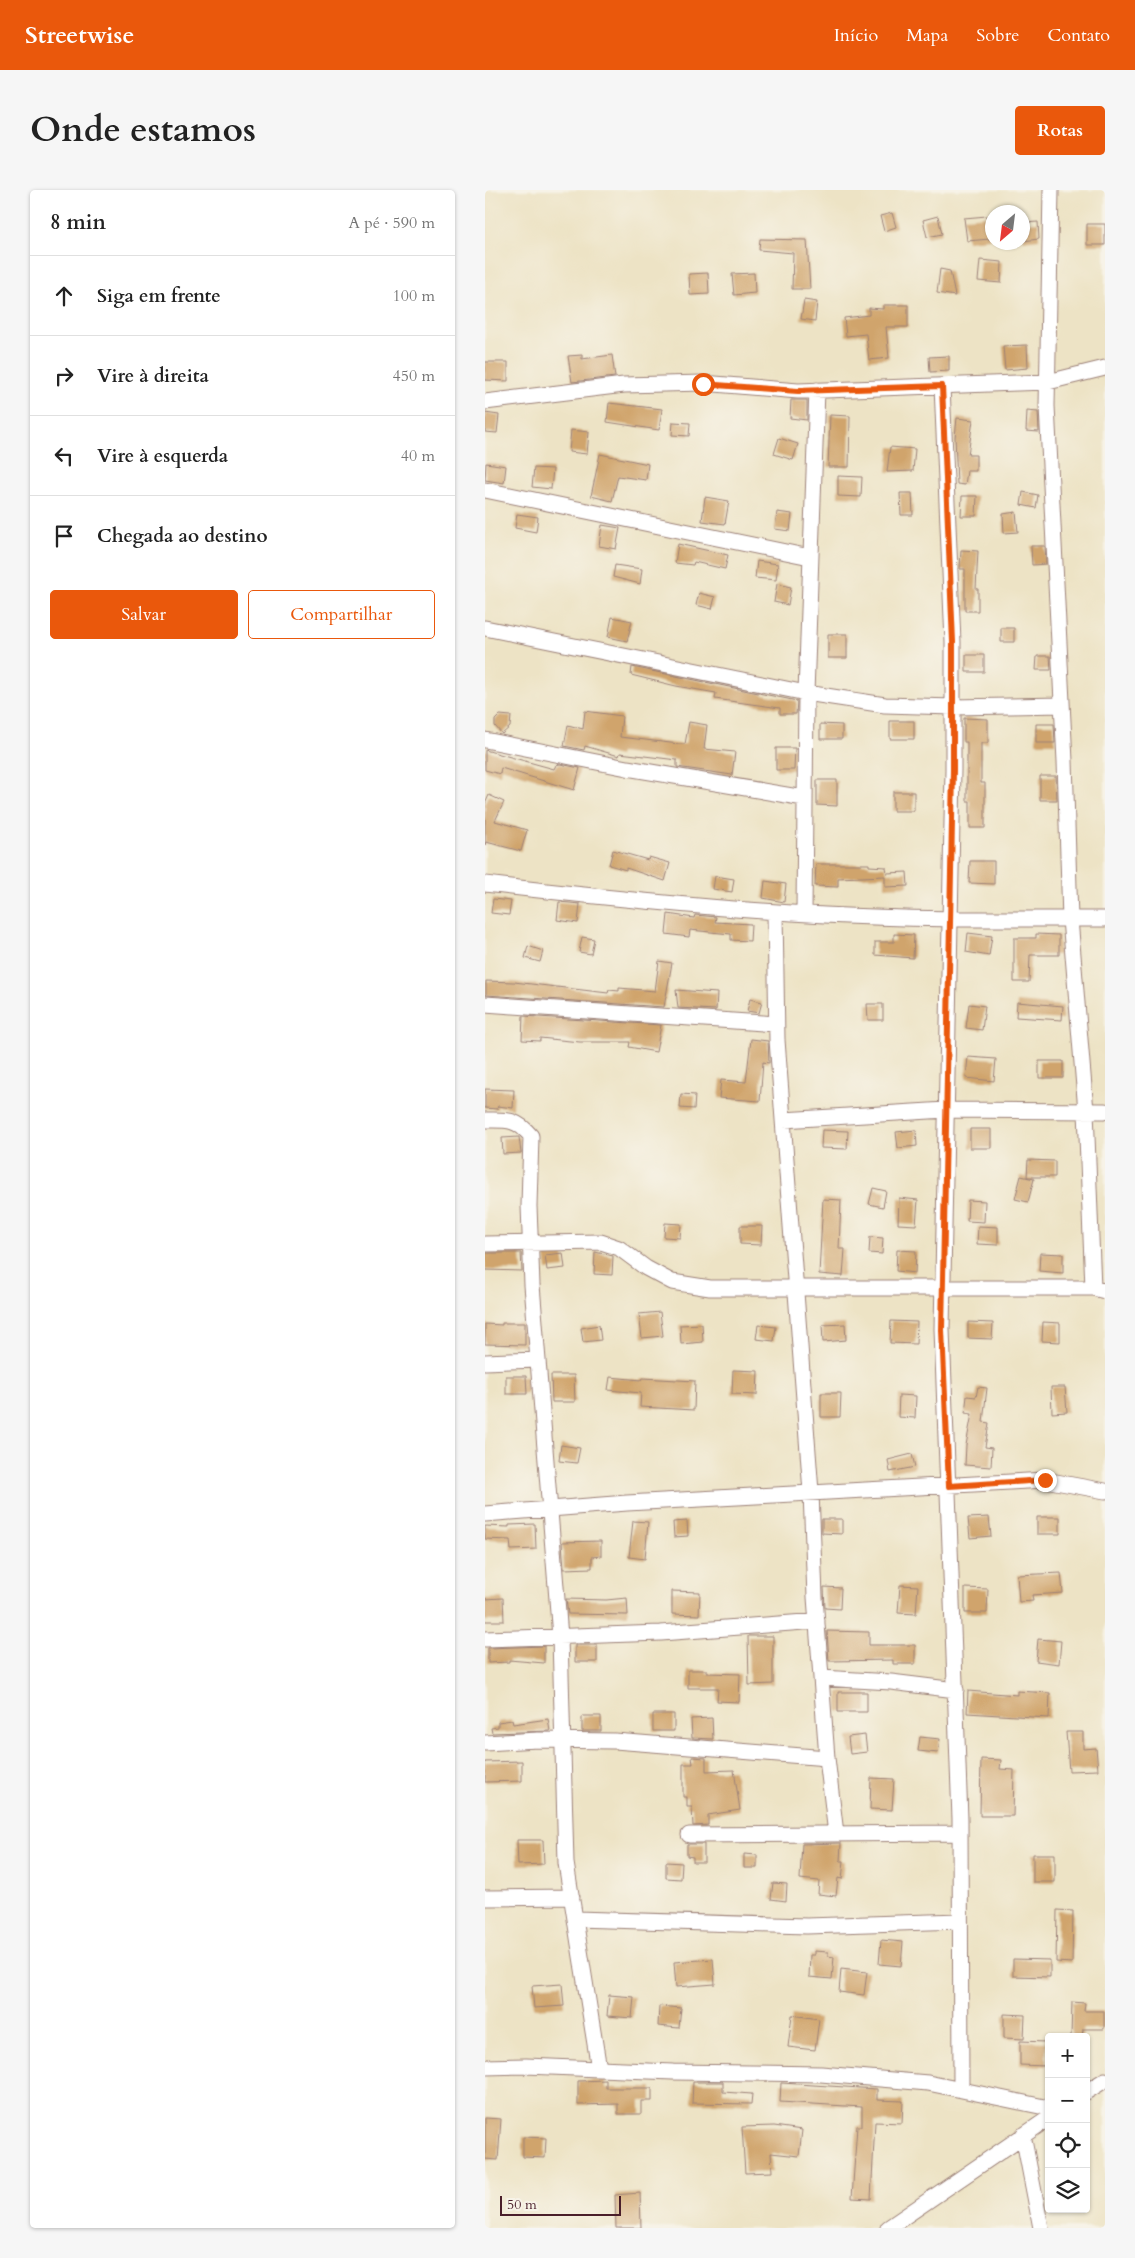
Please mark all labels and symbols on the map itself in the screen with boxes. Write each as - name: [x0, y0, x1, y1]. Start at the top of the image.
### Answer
- north arrow: [985, 205, 1030, 250]
- route start: [692, 373, 715, 396]
- route end: [1034, 1469, 1057, 1492]
- scale bar: [500, 2193, 621, 2216]

